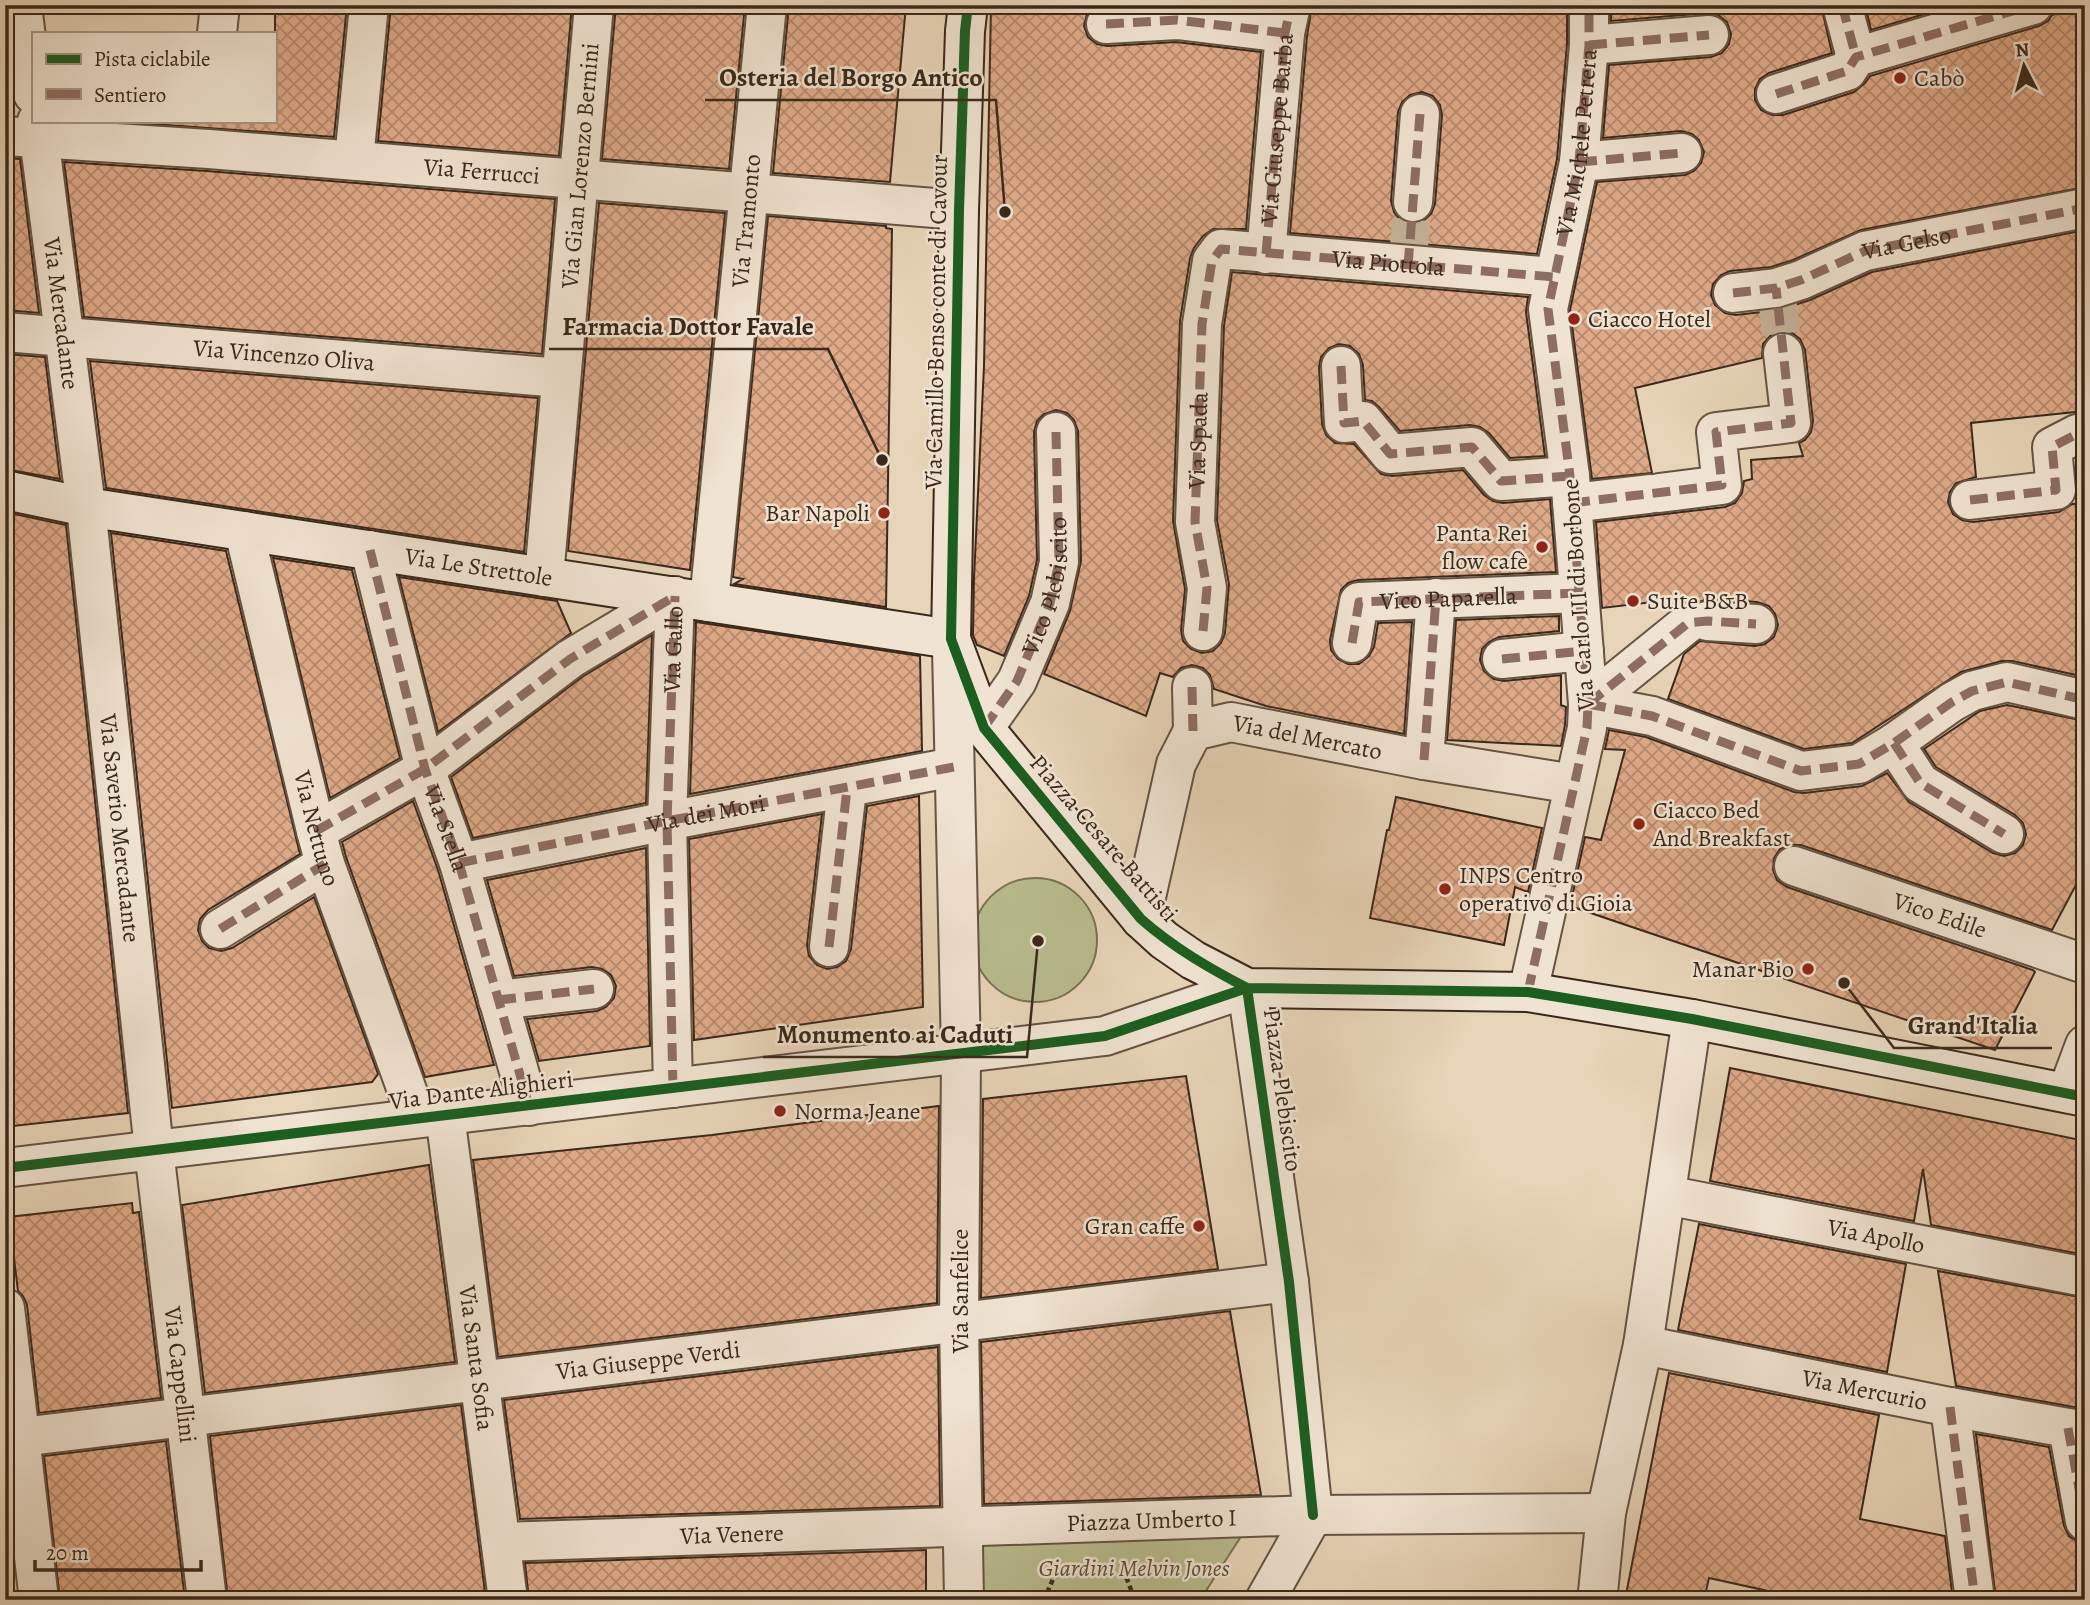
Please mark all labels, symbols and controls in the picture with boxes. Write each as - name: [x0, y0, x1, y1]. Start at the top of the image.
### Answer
- street label: Via Giuseppe Barba: [1253, 31, 1301, 226]
- legend: [32, 32, 276, 122]
- north arrow: [1988, 32, 2058, 102]
- text: N: [2014, 36, 2031, 64]
- street label: Via Gian Lorenzo Bernini: [553, 41, 607, 291]
- text: Pista ciclabile: [94, 45, 210, 73]
- street label: Via Michele Petrera: [1548, 47, 1605, 240]
- callout: Osteria del Borgo Antico: [705, 53, 996, 100]
- text: Osteria del Borgo Antico: [719, 60, 983, 95]
- place label: Cabò: [1914, 62, 1964, 94]
- marker: Cabò: [1892, 70, 1908, 86]
- text: Sentiero: [94, 81, 166, 109]
- street label: Via Ferrucci: [421, 150, 541, 192]
- street label: Via Tramonto: [724, 153, 768, 290]
- street label: Via Camillo Benso conte di Cavour: [917, 154, 955, 491]
- street label: Via Gelso: [1858, 219, 1954, 267]
- street label: Via Mercadante: [36, 235, 87, 391]
- street label: Via Piottola: [1330, 242, 1447, 284]
- callout: Farmacia Dottor Favale: [549, 302, 828, 349]
- place label: Ciacco Hotel: [1588, 303, 1711, 335]
- text: Farmacia Dottor Favale: [562, 309, 814, 344]
- marker: Ciacco Hotel: [1566, 311, 1582, 327]
- street label: Via Vincenzo Oliva: [191, 332, 377, 379]
- street label: Via Spada: [1180, 390, 1216, 490]
- street label: Via Carlo III di Borbone: [1554, 478, 1602, 713]
- place label: Bar Napoli: [765, 497, 870, 529]
- marker: Bar Napoli: [876, 505, 892, 521]
- street label: Vico Plebiscito: [1013, 517, 1075, 661]
- place label: Panta Rei flow cafè: [1436, 517, 1528, 577]
- marker: Panta Rei flow cafè: [1534, 539, 1550, 555]
- street label: Via Le Strettole: [402, 540, 555, 594]
- street label: Vico Paparella: [1378, 580, 1518, 617]
- place label: Suite B&B: [1647, 585, 1748, 617]
- marker: Suite B&B: [1625, 593, 1641, 609]
- street label: Via Gallo: [656, 605, 691, 694]
- street label: Via del Mercato: [1229, 707, 1385, 767]
- street label: Via Saverio Mercadante: [92, 711, 148, 944]
- street label: Piazza Cesare Battisti: [1022, 748, 1186, 928]
- street label: Via Nettuno: [286, 767, 348, 890]
- street label: Via Stella: [416, 779, 477, 876]
- street label: Via dei Mori: [643, 787, 768, 841]
- place label: Ciacco Bed And Breakfast: [1652, 794, 1791, 854]
- marker: Ciacco Bed And Breakfast: [1631, 816, 1647, 832]
- place label: INPS Centro operativo di Gioia: [1459, 859, 1634, 919]
- marker: INPS Centro operativo di Gioia: [1437, 881, 1453, 897]
- street label: Vico Edile: [1888, 884, 1991, 946]
- place label: Manar Bio: [1692, 953, 1794, 985]
- marker: Manar Bio: [1800, 961, 1816, 977]
- callout: Grand'Italia: [1894, 1001, 2052, 1048]
- street label: Piazza Plebiscito: [1256, 1006, 1310, 1174]
- text: Grand'Italia: [1908, 1008, 2039, 1043]
- callout: Monumento ai Caduti: [763, 1010, 1027, 1057]
- text: Monumento ai Caduti: [777, 1017, 1013, 1052]
- street label: Via Dante Alighieri: [386, 1063, 575, 1117]
- place label: Norma Jeane: [794, 1095, 921, 1127]
- marker: Norma Jeane: [772, 1103, 788, 1119]
- place label: Gran caffe: [1085, 1210, 1185, 1242]
- street label: Via Apollo: [1824, 1211, 1927, 1261]
- marker: Gran caffe: [1191, 1218, 1207, 1234]
- street label: Via Sanfelice: [944, 1229, 976, 1354]
- street label: Via Santa Sofia: [451, 1282, 502, 1433]
- street label: Via Cappellini: [156, 1304, 204, 1445]
- street label: Via Giuseppe Verdi: [553, 1333, 742, 1388]
- street label: Via Mercurio: [1798, 1361, 1930, 1418]
- street label: Piazza Umberto I: [1066, 1502, 1237, 1539]
- street label: Via Venere: [679, 1517, 784, 1552]
- scale bar: [35, 1528, 201, 1572]
- text: 20 m: [46, 1539, 89, 1567]
- park label: Giardini Melvin Jones: [1038, 1552, 1230, 1584]

